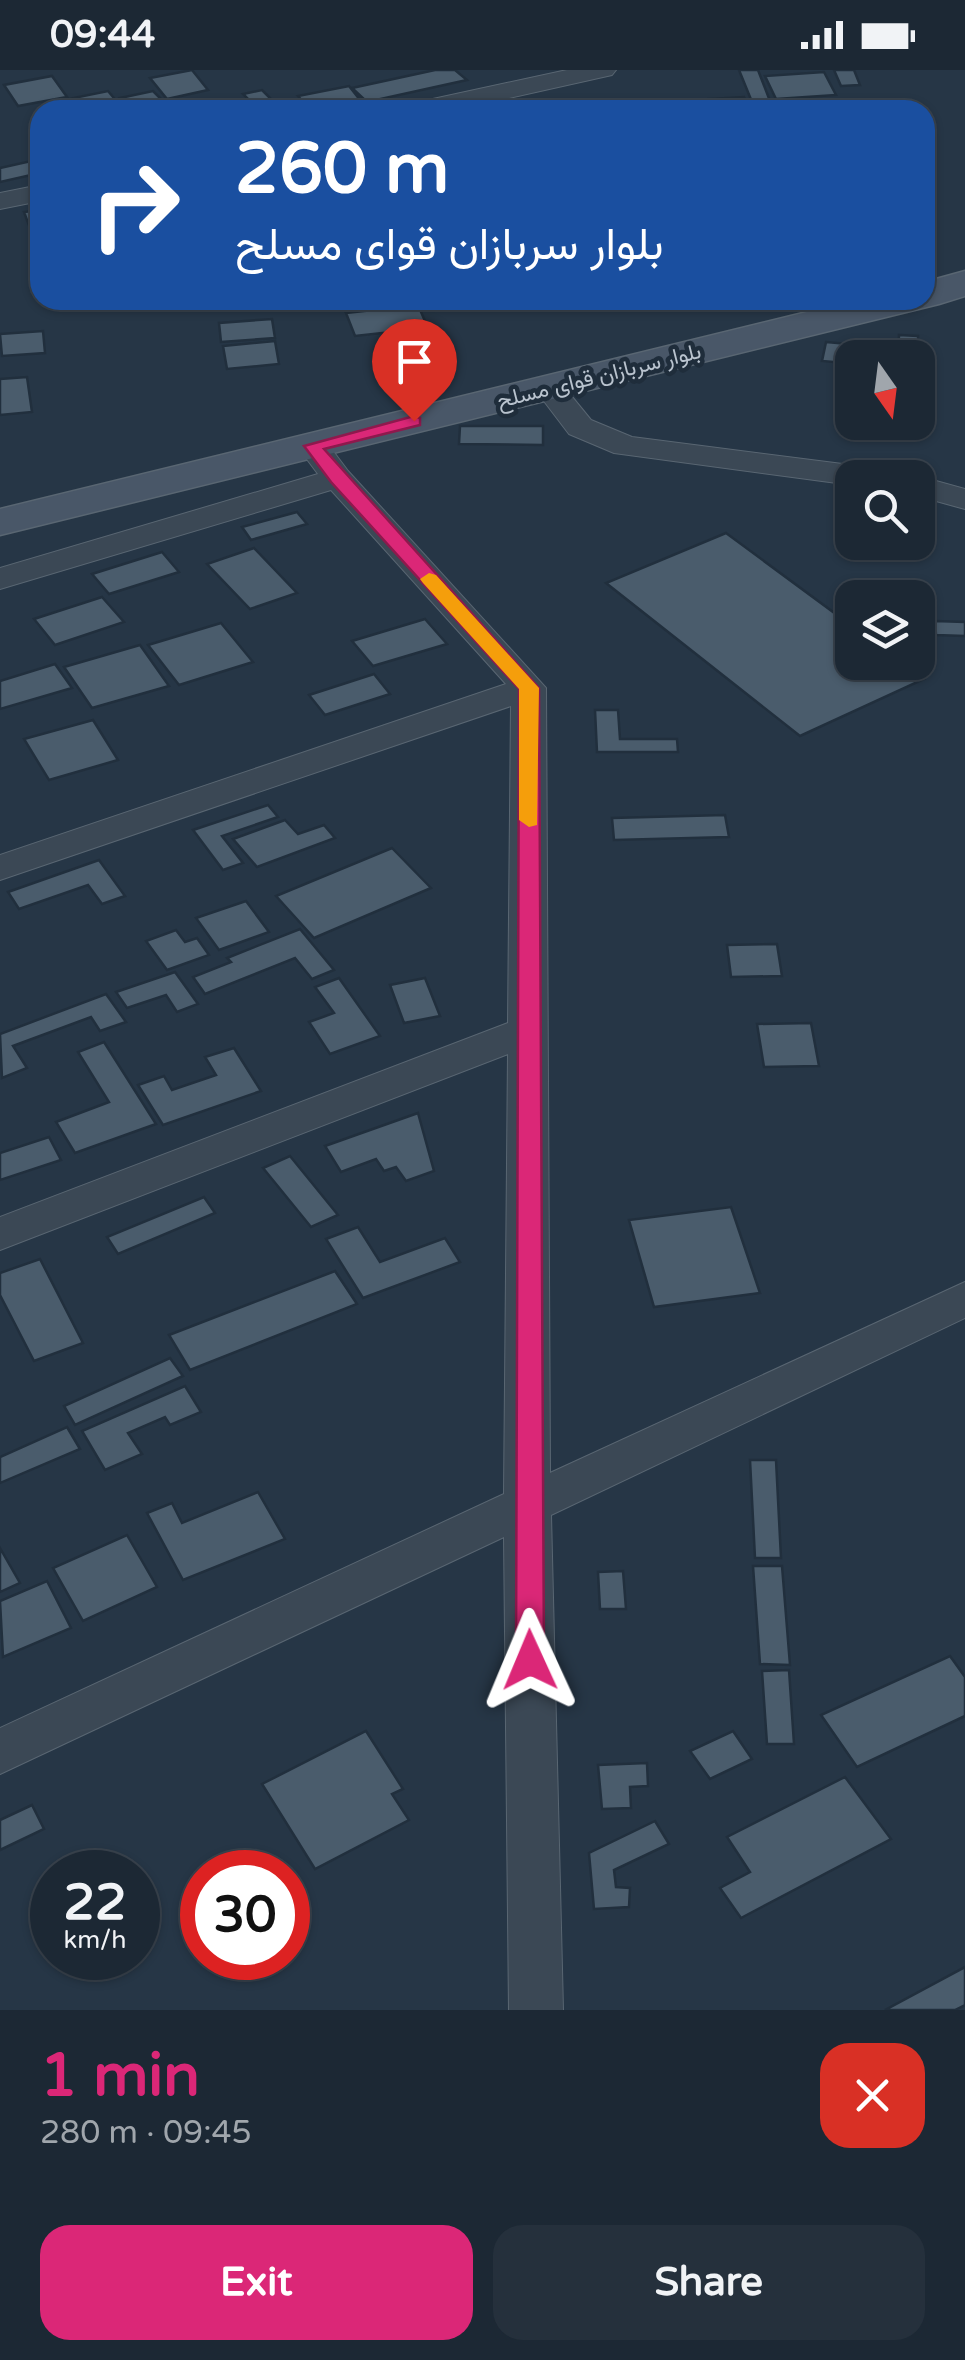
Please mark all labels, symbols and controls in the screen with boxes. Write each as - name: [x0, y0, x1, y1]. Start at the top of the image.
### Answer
- text: 09:44: [50, 12, 155, 58]
- text: 260 m: [235, 128, 449, 212]
- icon: right: [70, 140, 200, 270]
- text: بلوار سربازان قوای مسلح: [235, 218, 664, 272]
- pin: [372, 319, 457, 422]
- icon: arrive: [387, 334, 442, 389]
- street label: بلوار سربازان قوای مسلح: [494, 338, 704, 415]
- north arrow: [835, 340, 935, 440]
- map controls: [835, 340, 935, 680]
- button: search: [835, 460, 935, 560]
- button: layers: [835, 580, 935, 680]
- position arrow: [478, 1608, 582, 1712]
- speed limit sign: 30: [180, 1850, 310, 1980]
- text: 22: [64, 1873, 126, 1933]
- text: km/h: [64, 1925, 126, 1955]
- text: 1 min: [40, 2040, 200, 2112]
- button: close: [820, 2043, 925, 2148]
- text: 280 m · 09:45: [40, 2114, 252, 2152]
- button: Exit: [40, 2225, 473, 2340]
- button: Share: [493, 2225, 925, 2340]

